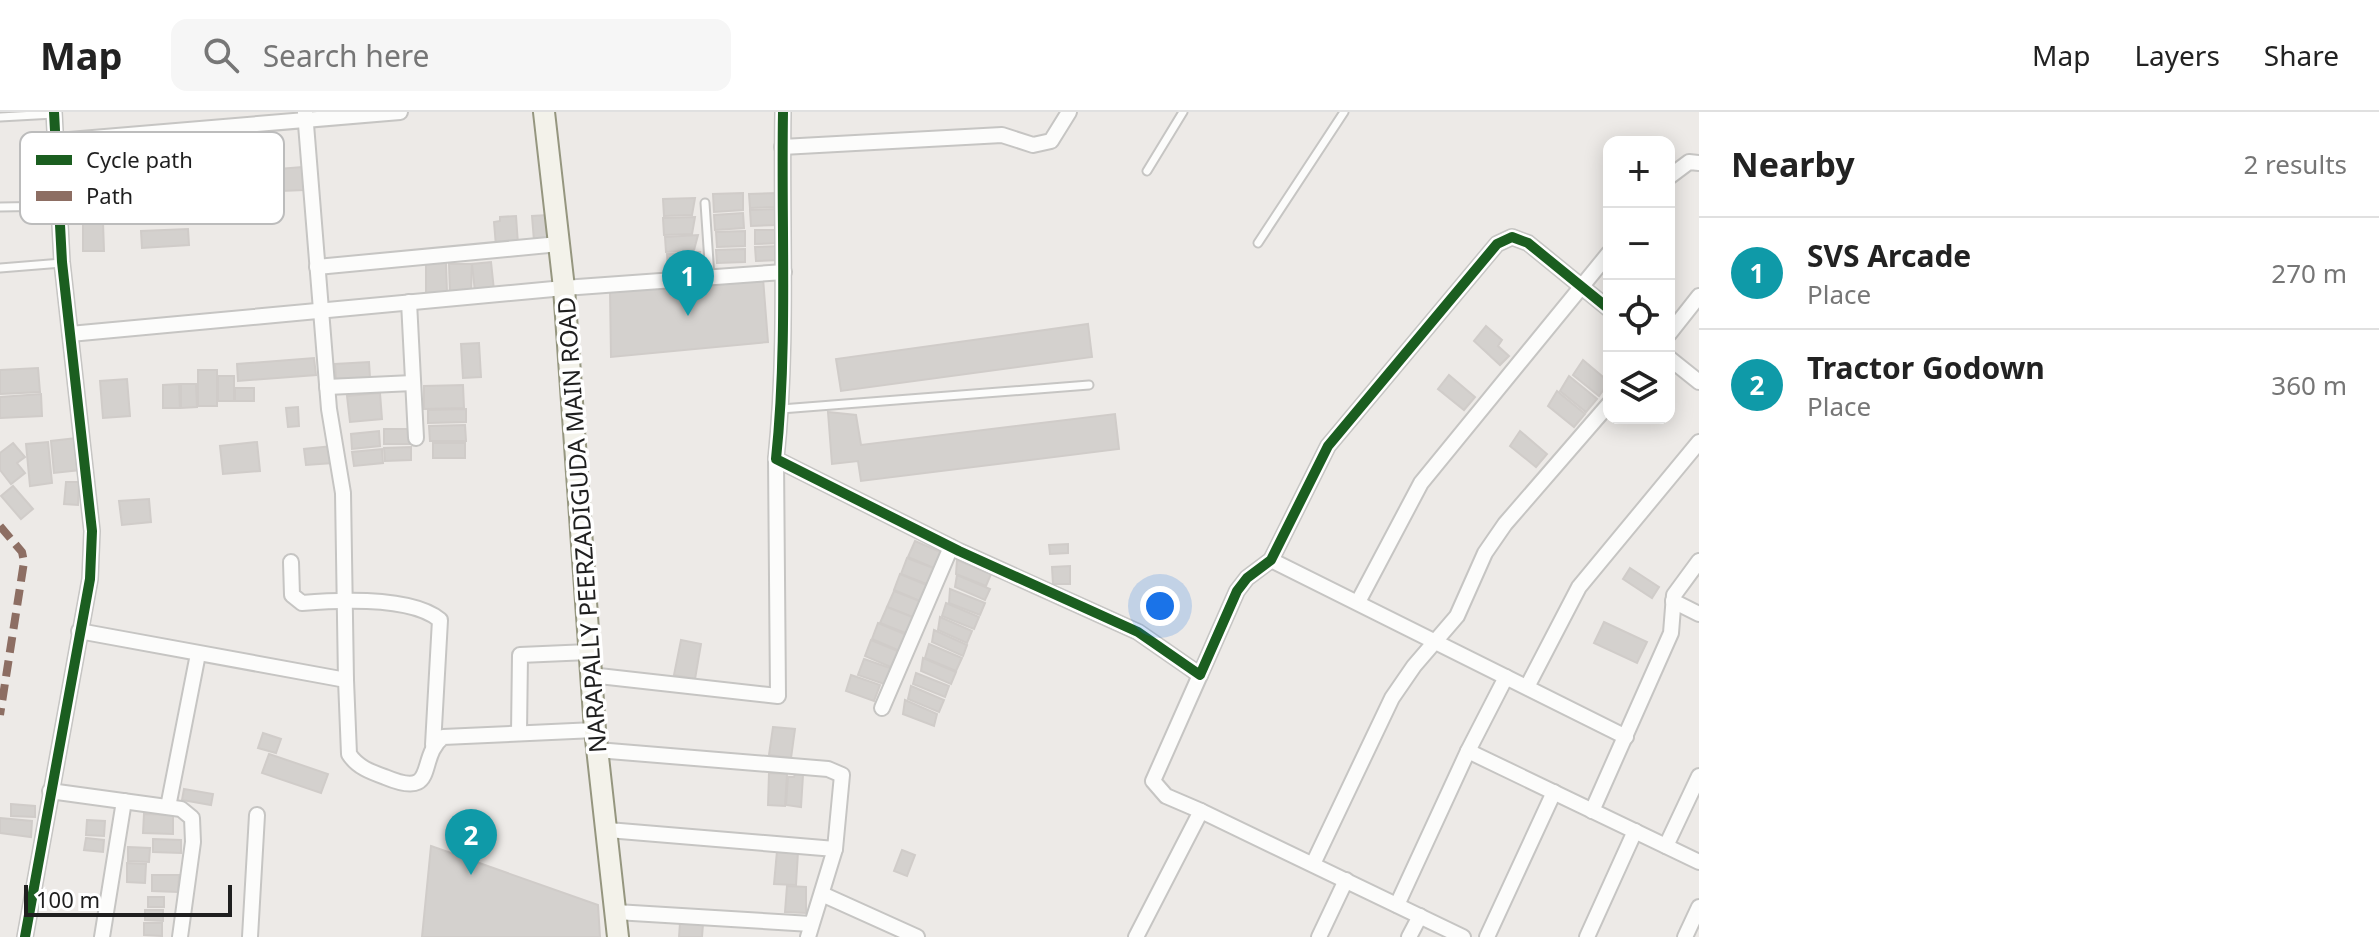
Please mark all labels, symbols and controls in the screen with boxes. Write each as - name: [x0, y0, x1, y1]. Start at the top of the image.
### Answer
- search box: [171, 19, 731, 91]
- text: Map: [40, 29, 123, 81]
- icon: search: [199, 33, 243, 77]
- text: Search here: [263, 35, 430, 76]
- text: Map: [2032, 36, 2090, 74]
- text: Layers: [2134, 36, 2220, 74]
- text: Share: [2264, 36, 2339, 74]
- legend: [20, 132, 284, 224]
- map controls: [1603, 136, 1675, 424]
- button: +: [1603, 136, 1675, 208]
- text: Nearby: [1731, 141, 1855, 187]
- text: Cycle path: [86, 144, 193, 174]
- text: 2 results: [2243, 146, 2347, 182]
- text: Path: [86, 180, 133, 210]
- button: −: [1603, 208, 1675, 280]
- text: SVS Arcade: [1807, 235, 1971, 276]
- pin: 1: [662, 250, 714, 316]
- text: 1: [1750, 255, 1764, 291]
- text: 270 m: [2271, 255, 2347, 291]
- text: Place: [1807, 276, 1871, 312]
- button: locate: [1603, 280, 1675, 352]
- street label: NARAPALLY PEERZADIGUDA MAIN ROAD: [549, 296, 613, 754]
- text: Tractor Godown: [1807, 347, 2045, 388]
- button: layers: [1603, 352, 1675, 424]
- text: 2: [1750, 367, 1764, 403]
- text: 360 m: [2271, 367, 2347, 403]
- text: Place: [1807, 388, 1871, 424]
- your location: [1140, 586, 1180, 626]
- pin: 2: [445, 809, 497, 875]
- scale bar: [24, 881, 232, 917]
- text: 100 m: [36, 884, 100, 914]

